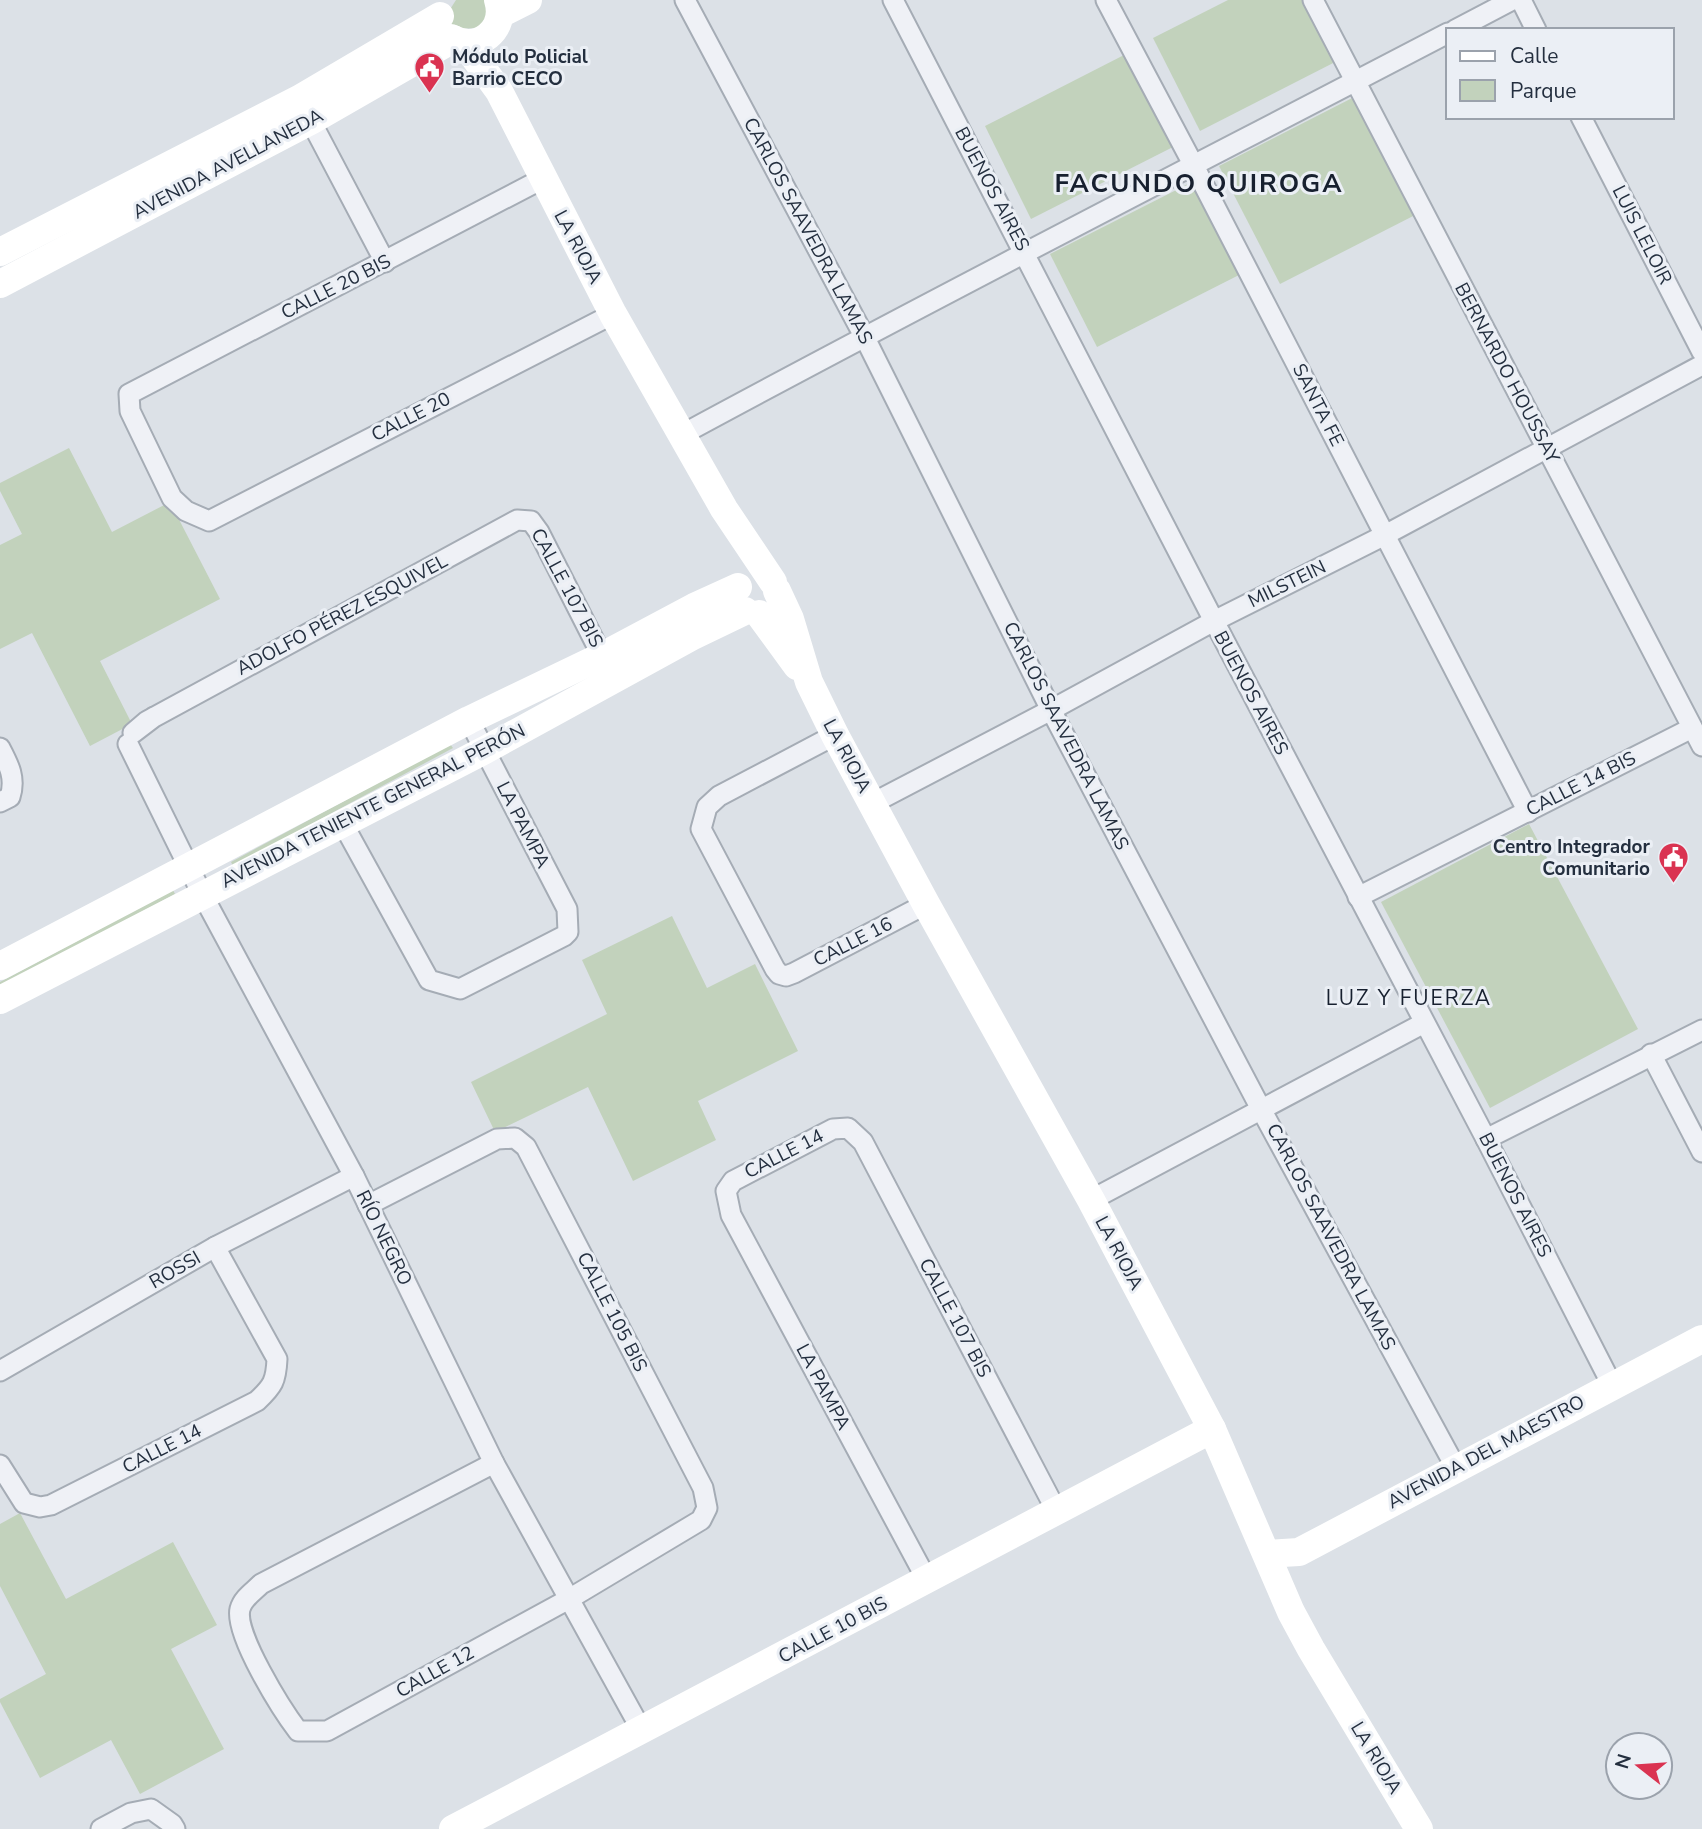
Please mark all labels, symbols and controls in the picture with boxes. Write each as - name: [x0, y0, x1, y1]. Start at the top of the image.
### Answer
- legend: [1446, 28, 1674, 119]
- text: Calle: [1510, 42, 1558, 70]
- place label: Módulo Policial Barrio CECO: [452, 44, 588, 92]
- public building icon: Módulo Policial Barrio CECO: [412, 51, 446, 95]
- text: Parque: [1510, 77, 1577, 105]
- street label: AVENIDA AVELLANEDA: [128, 103, 328, 225]
- street label: CARLOS SAAVEDRA LAMAS: [737, 113, 879, 349]
- street label: BUENOS AIRES: [948, 122, 1036, 256]
- district label: FACUNDO QUIROGA: [1054, 166, 1344, 201]
- street label: LUIS LELOIR: [1606, 181, 1678, 289]
- street label: LA RIOJA: [548, 205, 608, 289]
- street label: CALLE 20 BIS: [277, 248, 395, 326]
- street label: BERNARDO HOUSSAY: [1448, 278, 1566, 468]
- street label: SANTA FE: [1286, 359, 1350, 451]
- street label: CALLE 20: [367, 386, 455, 448]
- street label: CALLE 107 BIS: [525, 524, 609, 652]
- street label: ADOLFO PÉREZ ESQUIVEL: [232, 548, 453, 682]
- street label: MILSTEIN: [1244, 554, 1330, 614]
- street label: CARLOS SAAVEDRA LAMAS: [997, 617, 1135, 855]
- street label: BUENOS AIRES: [1207, 626, 1295, 760]
- street label: LA RIOJA: [817, 714, 877, 798]
- street label: AVENIDA TENIENTE GENERAL PERÓN: [216, 718, 530, 894]
- street label: CALLE 14 BIS: [1522, 745, 1640, 823]
- street label: LA PAMPA: [490, 777, 556, 873]
- place label: Centro Integrador Comunitario: [1493, 834, 1651, 882]
- public building icon: Centro Integrador Comunitario: [1656, 841, 1690, 885]
- street label: CALLE 16: [809, 911, 897, 973]
- district label: LUZ Y FUERZA: [1326, 984, 1492, 1012]
- street label: CARLOS SAAVEDRA LAMAS: [1260, 1119, 1402, 1355]
- street label: CALLE 14: [740, 1123, 828, 1185]
- street label: BUENOS AIRES: [1472, 1128, 1558, 1262]
- street label: RÍO NEGRO: [350, 1186, 418, 1290]
- street label: LA RIOJA: [1089, 1211, 1149, 1295]
- street label: ROSSI: [144, 1245, 206, 1295]
- street label: CALLE 105 BIS: [571, 1248, 653, 1376]
- street label: CALLE 107 BIS: [913, 1254, 997, 1382]
- street label: LA PAMPA: [789, 1339, 857, 1435]
- street label: AVENIDA DEL MAESTRO: [1383, 1389, 1589, 1515]
- street label: CALLE 14: [118, 1418, 206, 1480]
- street label: CALLE 10 BIS: [774, 1590, 892, 1670]
- street label: CALLE 12: [391, 1640, 479, 1704]
- street label: LA RIOJA: [1344, 1717, 1408, 1799]
- north arrow: [1604, 1731, 1674, 1801]
- text: N: [1609, 1751, 1638, 1772]

